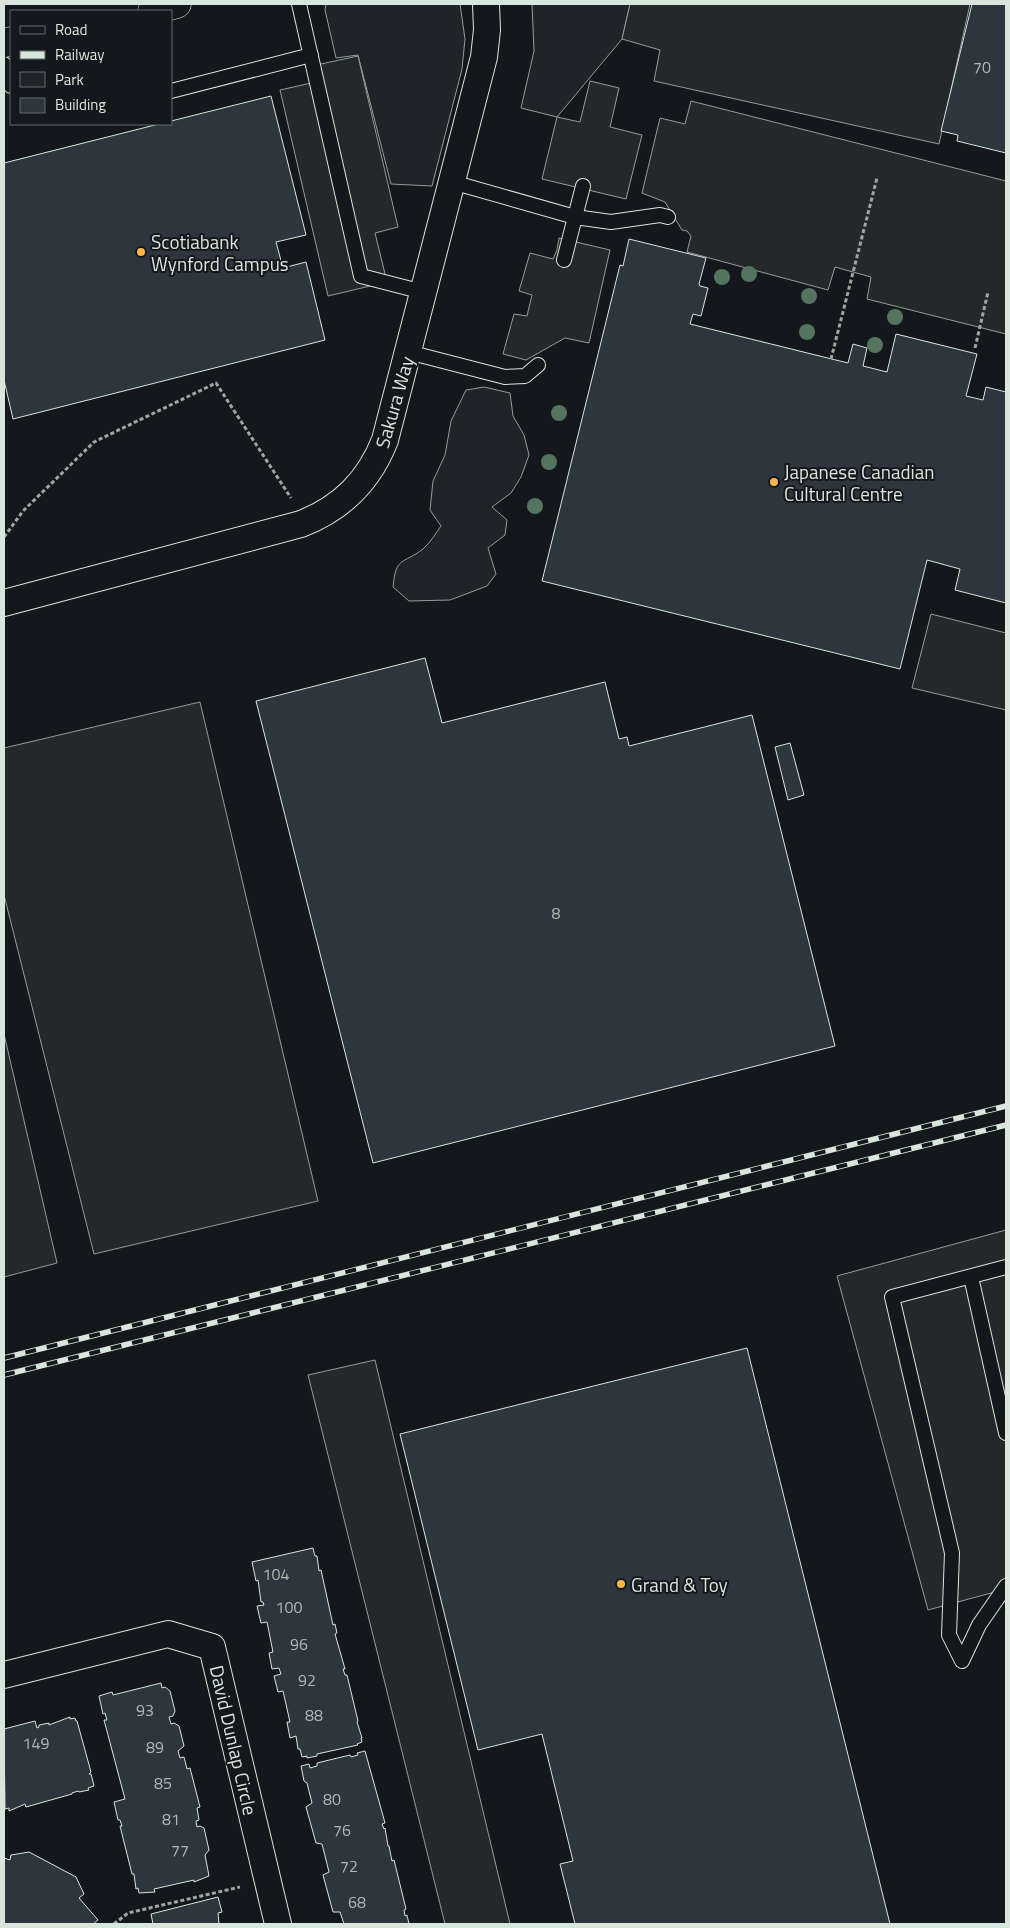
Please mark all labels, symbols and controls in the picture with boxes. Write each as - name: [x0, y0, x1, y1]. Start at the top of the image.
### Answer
- legend: [10, 10, 172, 125]
- text: Road: [55, 18, 87, 41]
- text: Railway: [55, 43, 105, 66]
- house number: 70: [973, 55, 991, 79]
- text: Park: [55, 68, 84, 91]
- text: Building: [55, 93, 106, 116]
- place label: Scotiabank Wynford Campus: [151, 227, 289, 278]
- marker: Scotiabank Wynford Campus: [135, 246, 147, 258]
- street label: Sakura Way: [367, 353, 421, 451]
- place label: Japanese Canadian Cultural Centre: [784, 457, 934, 508]
- marker: Japanese Canadian Cultural Centre: [768, 476, 780, 488]
- house number: 8: [552, 901, 561, 925]
- house number: 104: [263, 1562, 289, 1586]
- place label: Grand & Toy: [631, 1570, 728, 1599]
- marker: Grand & Toy: [615, 1578, 627, 1590]
- house number: 100: [276, 1595, 302, 1619]
- house number: 96: [290, 1632, 308, 1656]
- street label: David Dunlap Circle: [203, 1662, 265, 1818]
- house number: 92: [298, 1668, 316, 1692]
- house number: 93: [136, 1698, 154, 1722]
- house number: 88: [305, 1703, 323, 1727]
- house number: 149: [23, 1731, 49, 1755]
- house number: 89: [146, 1735, 164, 1759]
- house number: 85: [154, 1771, 172, 1795]
- house number: 80: [323, 1787, 341, 1811]
- house number: 81: [162, 1807, 180, 1831]
- house number: 76: [333, 1818, 351, 1842]
- house number: 77: [171, 1838, 189, 1862]
- house number: 72: [340, 1854, 358, 1878]
- house number: 68: [348, 1890, 366, 1914]

